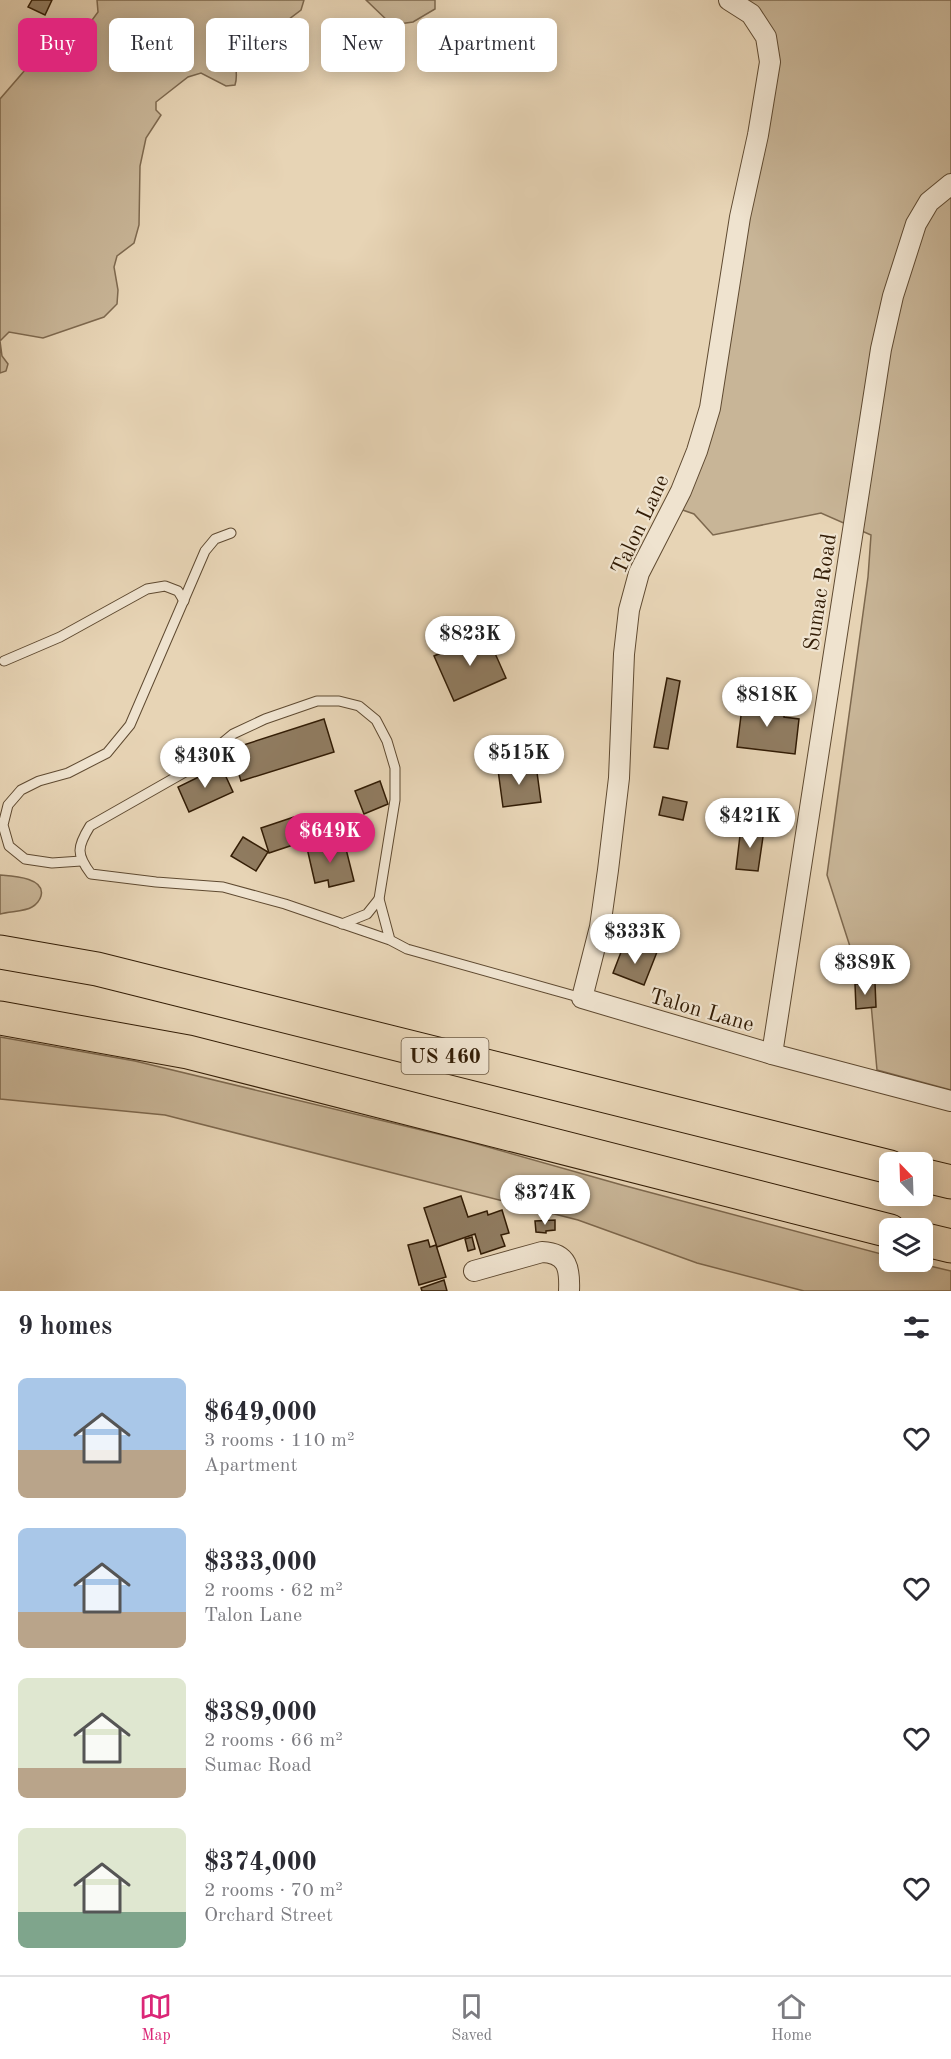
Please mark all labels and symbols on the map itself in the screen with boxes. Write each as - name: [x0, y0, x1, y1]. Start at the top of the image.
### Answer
- street label: Talon Lane: [608, 471, 674, 578]
- street label: Sumac Road: [801, 532, 841, 653]
- pin: $823K: [428, 616, 512, 667]
- pin: $818K: [725, 677, 809, 728]
- pin: $515K: [477, 735, 561, 786]
- pin: $430K: [163, 738, 247, 789]
- pin: $421K: [708, 798, 792, 849]
- pin: $649K: [288, 813, 372, 864]
- pin: $333K: [593, 914, 677, 965]
- pin: $389K: [823, 945, 907, 996]
- street label: Talon Lane: [647, 985, 756, 1036]
- road number: US 460: [402, 1038, 488, 1074]
- north arrow: [879, 1152, 933, 1206]
- pin: $374K: [503, 1175, 587, 1226]

